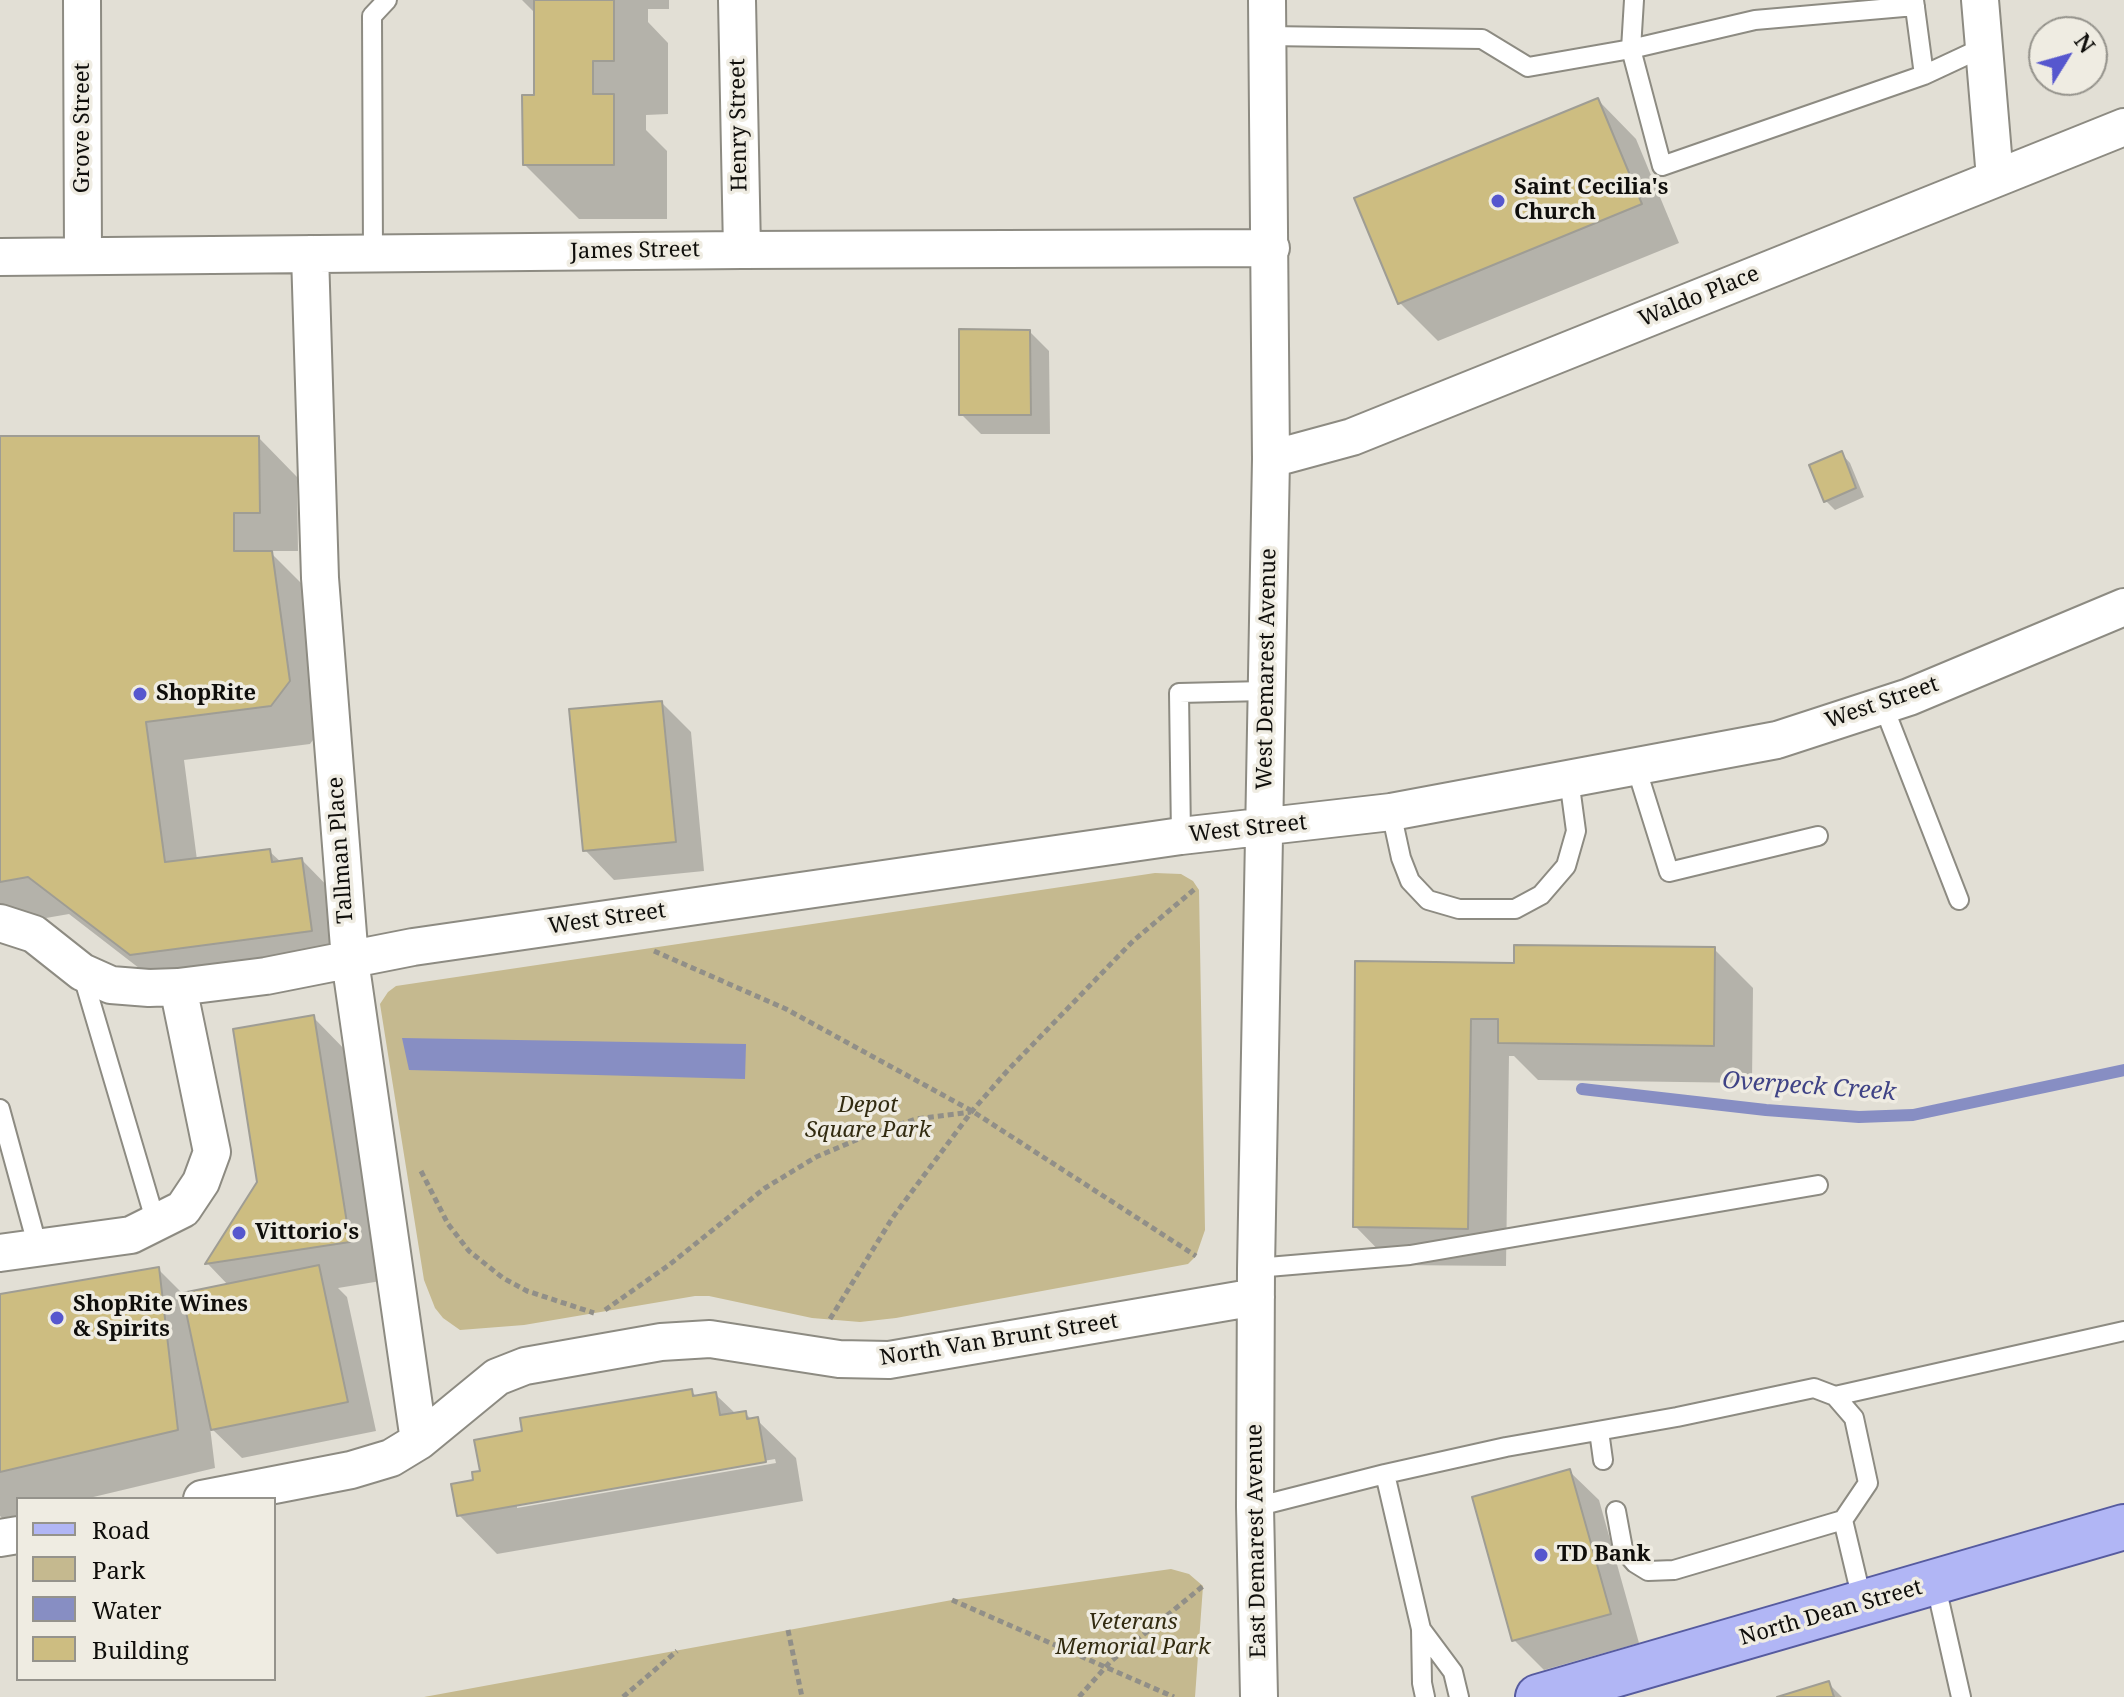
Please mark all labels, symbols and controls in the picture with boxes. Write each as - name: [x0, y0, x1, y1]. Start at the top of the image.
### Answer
- north arrow: [2028, 16, 2108, 96]
- text: N: [2068, 27, 2103, 59]
- street label: Henry Street: [725, 58, 753, 192]
- street label: Grove Street: [70, 63, 96, 193]
- place label: Saint Cecilia's Church: [1514, 175, 1668, 226]
- marker: Saint Cecilia's Church: [1489, 192, 1507, 210]
- street label: James Street: [570, 237, 700, 265]
- street label: Waldo Place: [1635, 261, 1763, 333]
- street label: West Demarest Avenue: [1252, 548, 1282, 790]
- street label: West Street: [1822, 671, 1942, 735]
- place label: ShopRite: [156, 681, 256, 707]
- marker: ShopRite: [131, 685, 149, 703]
- street label: Tallman Place: [323, 776, 359, 924]
- street label: West Street: [1188, 810, 1308, 848]
- street label: West Street: [547, 898, 667, 940]
- water label: Overpeck Creek: [1721, 1067, 1897, 1107]
- park label: Depot Square Park: [805, 1093, 931, 1144]
- place label: Vittorio's: [255, 1220, 359, 1246]
- marker: Vittorio's: [230, 1224, 248, 1242]
- place label: ShopRite Wines & Spirits: [73, 1292, 248, 1344]
- street label: North Van Brunt Street: [878, 1308, 1120, 1372]
- marker: ShopRite Wines & Spirits: [48, 1309, 66, 1327]
- street label: East Demarest Avenue: [1242, 1424, 1272, 1658]
- legend: [16, 1497, 276, 1681]
- text: Road: [92, 1513, 150, 1546]
- place label: TD Bank: [1557, 1542, 1651, 1568]
- marker: TD Bank: [1532, 1546, 1550, 1564]
- text: Park: [92, 1553, 145, 1586]
- street label: North Dean Street: [1737, 1574, 1925, 1652]
- text: Water: [92, 1593, 162, 1626]
- park label: Veterans Memorial Park: [1055, 1610, 1211, 1662]
- text: Building: [92, 1633, 189, 1666]

